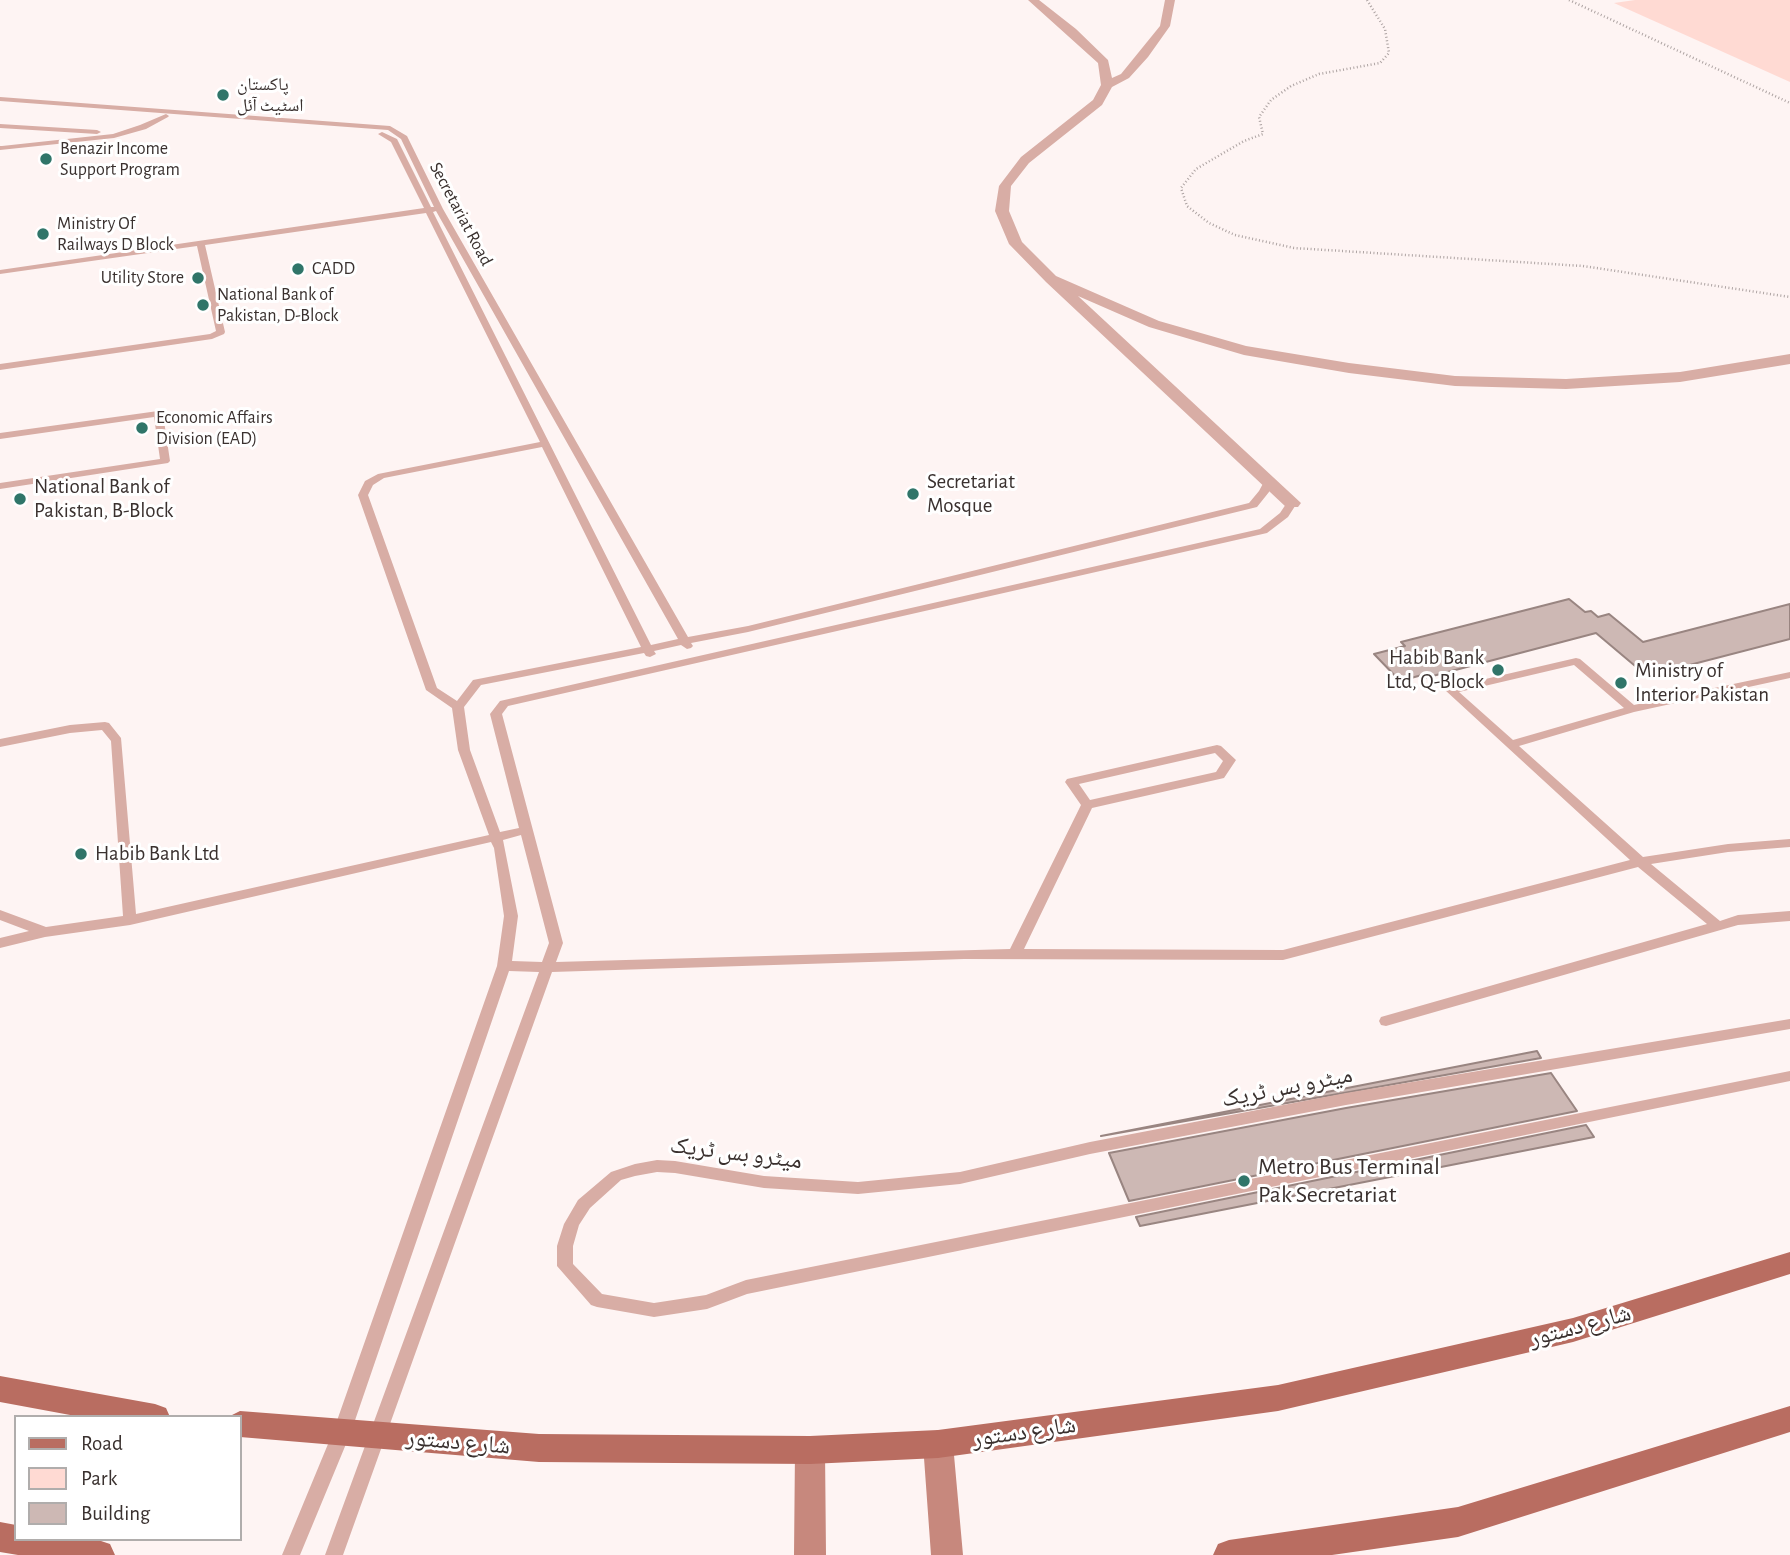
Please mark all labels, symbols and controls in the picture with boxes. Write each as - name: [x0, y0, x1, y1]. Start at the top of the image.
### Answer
- place label: پاکستان اسٹیٹ آئل: [237, 74, 304, 116]
- marker: پاکستان اسٹیٹ آئل: [215, 87, 231, 103]
- place label: Benazir Income Support Program: [60, 138, 180, 180]
- marker: Benazir Income Support Program: [38, 151, 54, 167]
- street label: Secretariat Road: [425, 159, 497, 269]
- place label: Ministry Of Railways D Block: [57, 213, 174, 256]
- marker: Ministry Of Railways D Block: [35, 226, 51, 242]
- place label: CADD: [312, 258, 355, 280]
- marker: CADD: [290, 261, 306, 277]
- place label: Utility Store: [101, 267, 184, 289]
- marker: Utility Store: [190, 270, 206, 286]
- place label: National Bank of Pakistan, D-Block: [217, 284, 338, 326]
- marker: National Bank of Pakistan, D-Block: [195, 297, 211, 313]
- place label: Economic Affairs Division (EAD): [156, 407, 273, 450]
- marker: Economic Affairs Division (EAD): [134, 420, 150, 436]
- place label: Secretariat Mosque: [927, 469, 1015, 519]
- place label: National Bank of Pakistan, B-Block: [34, 474, 173, 524]
- marker: Secretariat Mosque: [905, 486, 921, 502]
- marker: National Bank of Pakistan, B-Block: [12, 491, 28, 507]
- place label: Habib Bank Ltd, Q-Block: [1386, 645, 1484, 695]
- place label: Ministry of Interior Pakistan: [1635, 658, 1769, 708]
- marker: Habib Bank Ltd, Q-Block: [1490, 662, 1506, 678]
- marker: Ministry of Interior Pakistan: [1613, 675, 1629, 691]
- place label: Habib Bank Ltd: [95, 841, 219, 867]
- marker: Habib Bank Ltd: [73, 846, 89, 862]
- street label: میٹرو بس ٹریک: [1219, 1060, 1355, 1114]
- street label: میٹرو بس ٹریک: [668, 1131, 804, 1175]
- place label: Metro Bus Terminal Pak Secretariat: [1258, 1153, 1440, 1209]
- marker: Metro Bus Terminal Pak Secretariat: [1236, 1173, 1252, 1189]
- street label: شارع دستور: [1526, 1299, 1634, 1353]
- street label: شارع دستور: [970, 1410, 1078, 1454]
- legend: [14, 1415, 242, 1541]
- street label: شارع دستور: [405, 1423, 511, 1461]
- text: Road: [81, 1433, 123, 1454]
- text: Park: [81, 1468, 117, 1489]
- text: Building: [81, 1503, 150, 1524]

